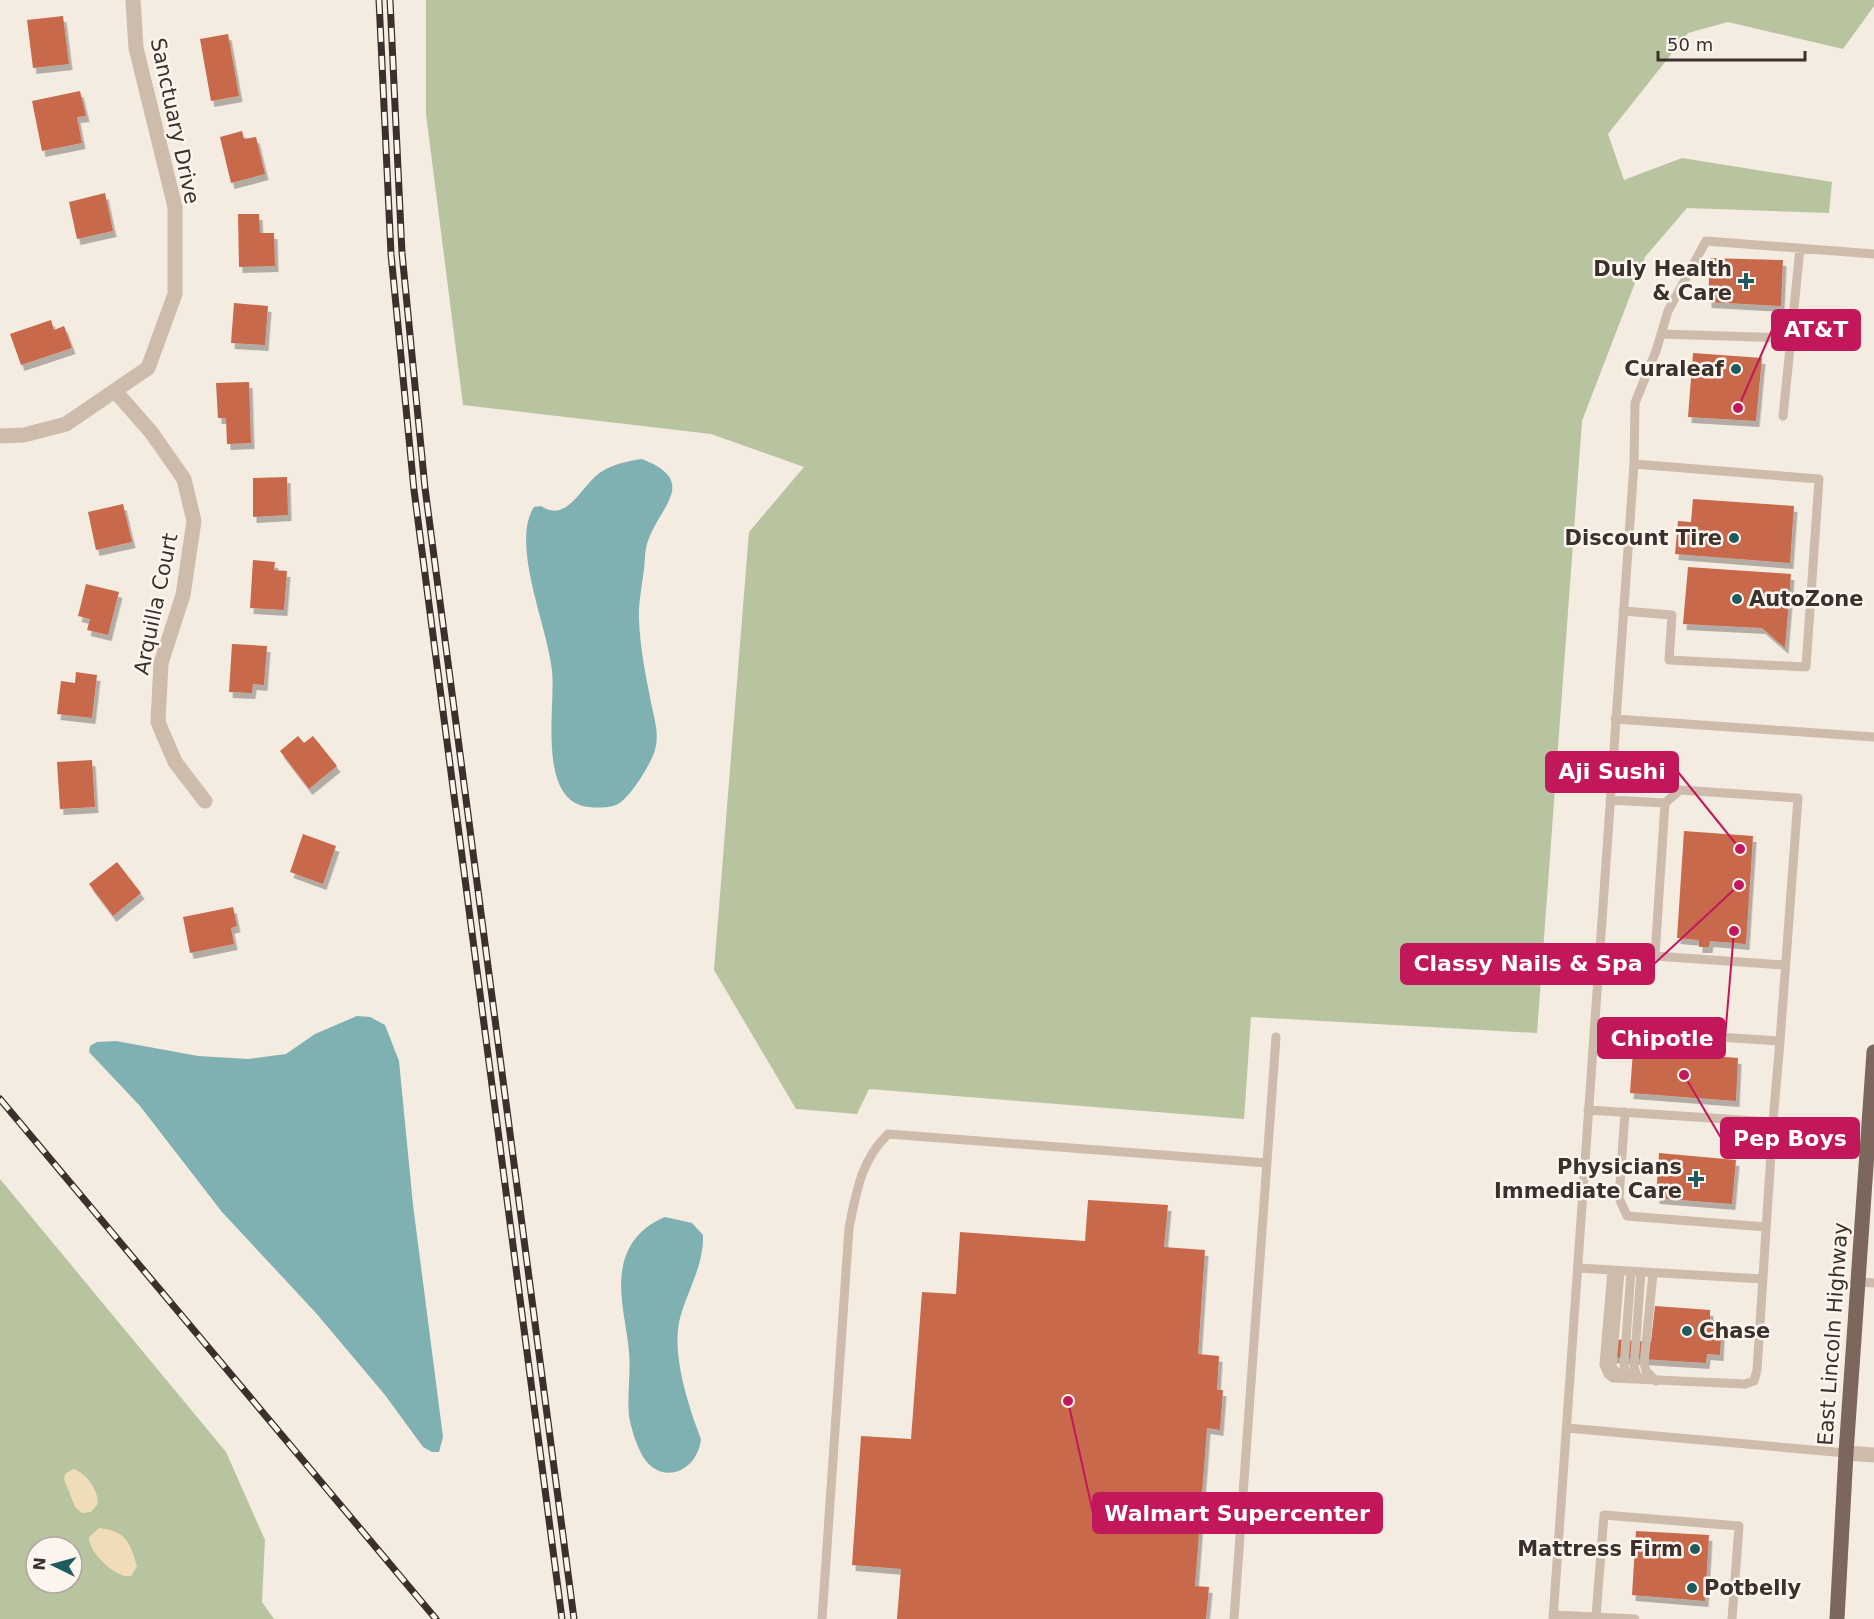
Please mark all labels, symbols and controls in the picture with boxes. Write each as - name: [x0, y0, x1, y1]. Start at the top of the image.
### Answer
- scale bar: [1658, 24, 1805, 62]
- text: 50 m: [1667, 34, 1713, 55]
- street label: Sanctuary Drive: [146, 36, 204, 206]
- place label: Duly Health & Care: [1593, 257, 1732, 305]
- marker: Duly Health & Care: [1737, 272, 1755, 290]
- callout: AT&T: [1772, 310, 1860, 350]
- text: AT&T: [1784, 317, 1848, 342]
- place label: Curaleaf: [1624, 357, 1725, 381]
- marker: Curaleaf: [1729, 362, 1743, 376]
- place label: Discount Tire: [1565, 526, 1722, 550]
- street label: Arquilla Court: [129, 531, 183, 677]
- marker: Discount Tire: [1727, 531, 1741, 545]
- place label: AutoZone: [1749, 587, 1864, 611]
- marker: AutoZone: [1730, 592, 1744, 606]
- callout: Aji Sushi: [1546, 752, 1678, 792]
- text: Aji Sushi: [1558, 759, 1666, 784]
- callout: Classy Nails & Spa: [1401, 944, 1654, 984]
- text: Classy Nails & Spa: [1413, 951, 1643, 976]
- callout: Chipotle: [1598, 1018, 1725, 1058]
- text: Chipotle: [1610, 1026, 1714, 1051]
- callout: Pep Boys: [1721, 1118, 1859, 1158]
- text: Pep Boys: [1733, 1126, 1847, 1151]
- place label: Physicians Immediate Care: [1494, 1155, 1682, 1203]
- marker: Physicians Immediate Care: [1687, 1170, 1705, 1188]
- street label: East Lincoln Highway: [1813, 1222, 1853, 1446]
- place label: Chase: [1699, 1319, 1770, 1343]
- marker: Chase: [1680, 1324, 1694, 1338]
- callout: Walmart Supercenter: [1093, 1493, 1382, 1533]
- text: Walmart Supercenter: [1104, 1501, 1370, 1526]
- north arrow: [24, 1535, 84, 1595]
- place label: Mattress Firm: [1517, 1537, 1683, 1561]
- marker: Mattress Firm: [1688, 1542, 1702, 1556]
- text: N: [30, 1556, 50, 1571]
- place label: Potbelly: [1704, 1576, 1802, 1600]
- marker: Potbelly: [1685, 1581, 1699, 1595]

